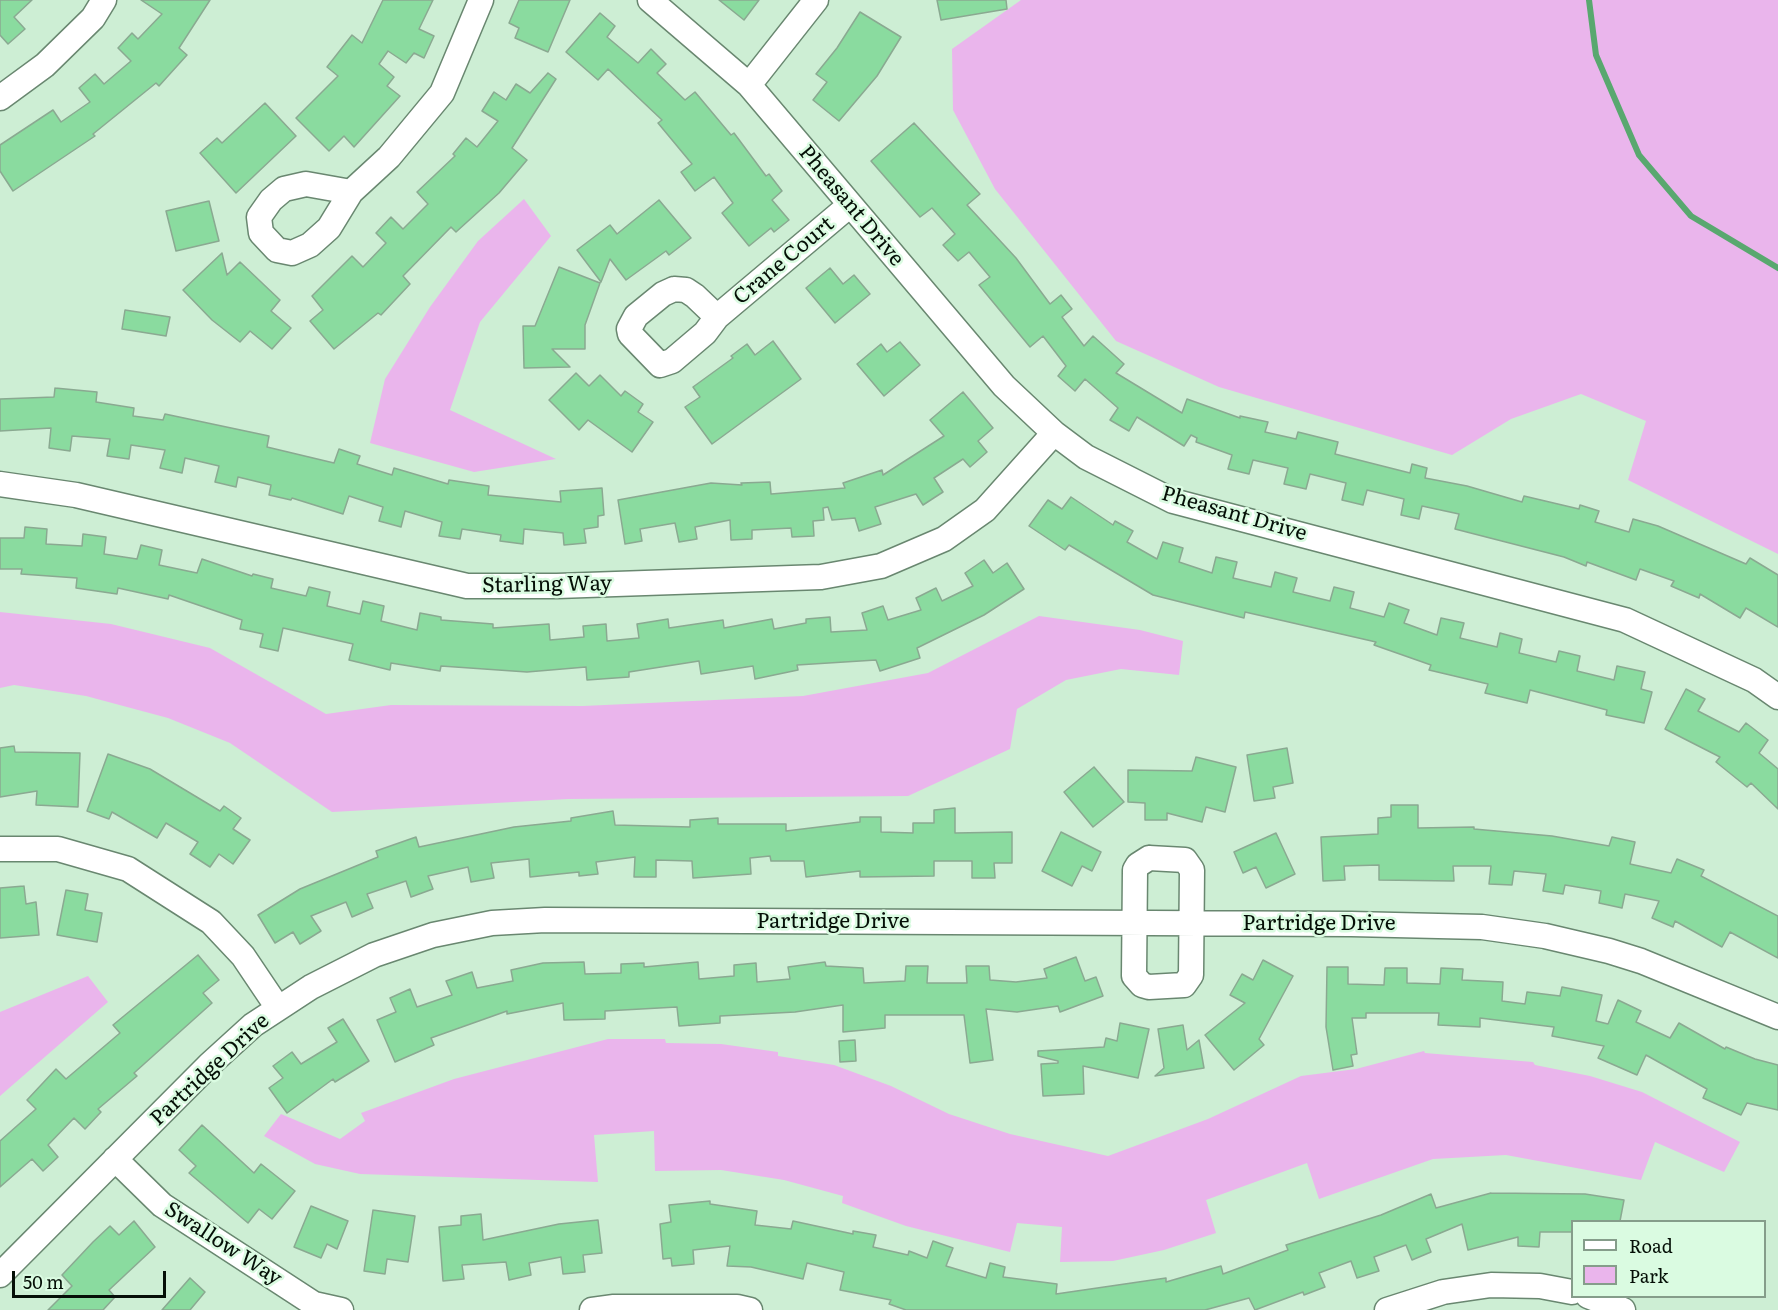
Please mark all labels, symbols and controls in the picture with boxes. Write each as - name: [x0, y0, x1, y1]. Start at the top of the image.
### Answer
- street label: Pheasant Drive: [793, 140, 909, 272]
- street label: Crane Court: [729, 212, 839, 310]
- street label: Pheasant Drive: [1158, 481, 1310, 547]
- street label: Starling Way: [482, 571, 612, 599]
- street label: Partridge Drive: [756, 909, 910, 935]
- street label: Partridge Drive: [1242, 911, 1396, 937]
- street label: Partridge Drive: [145, 1009, 275, 1131]
- street label: Swallow Way: [160, 1197, 286, 1291]
- legend: [1571, 1220, 1766, 1298]
- text: Road: [1629, 1232, 1673, 1259]
- scale bar: [15, 1259, 170, 1297]
- text: Park: [1629, 1262, 1668, 1289]
- text: 50 m: [23, 1268, 64, 1295]

